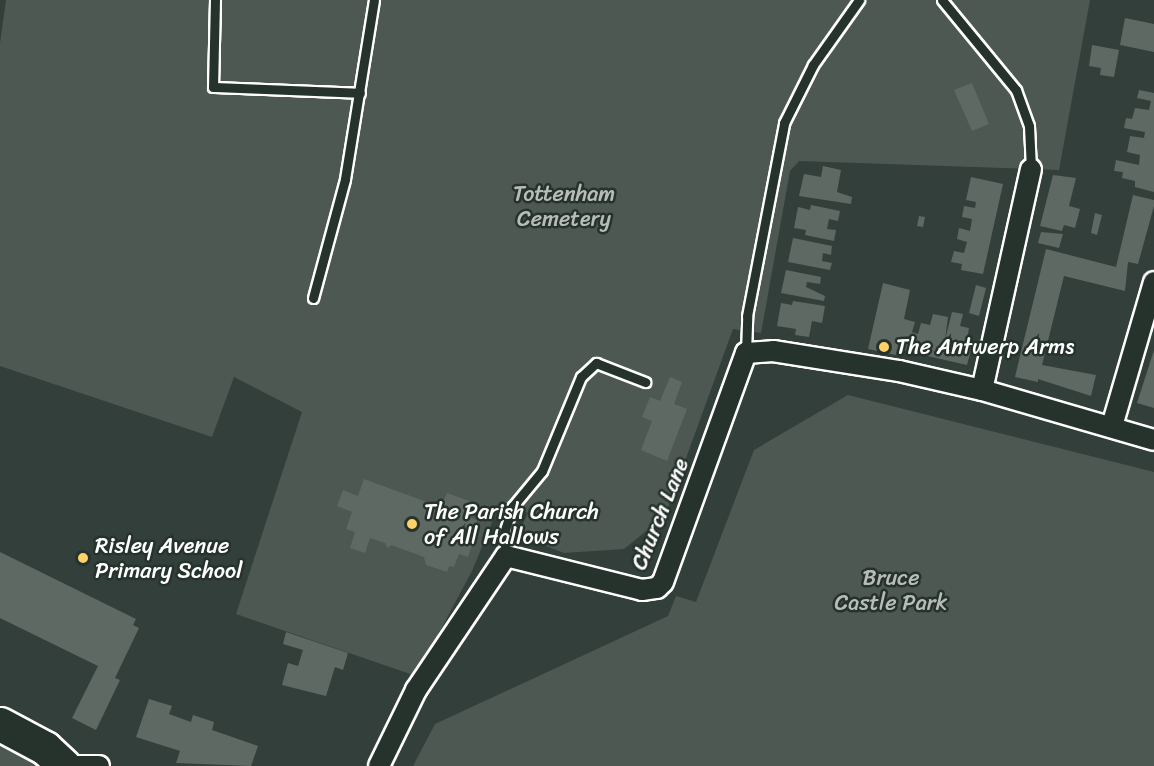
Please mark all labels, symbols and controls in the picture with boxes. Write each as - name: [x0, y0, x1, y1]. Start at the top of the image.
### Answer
- park label: Tottenham Cemetery: [513, 180, 615, 231]
- place label: The Antwerp Arms: [896, 334, 1075, 360]
- marker: The Antwerp Arms: [877, 340, 891, 354]
- street label: Church Lane: [626, 454, 694, 574]
- place label: The Parish Church of All Hallows: [424, 498, 600, 550]
- marker: The Parish Church of All Hallows: [405, 517, 419, 531]
- place label: Risley Avenue Primary School: [95, 532, 242, 584]
- marker: Risley Avenue Primary School: [76, 551, 90, 565]
- park label: Bruce Castle Park: [835, 564, 947, 616]

